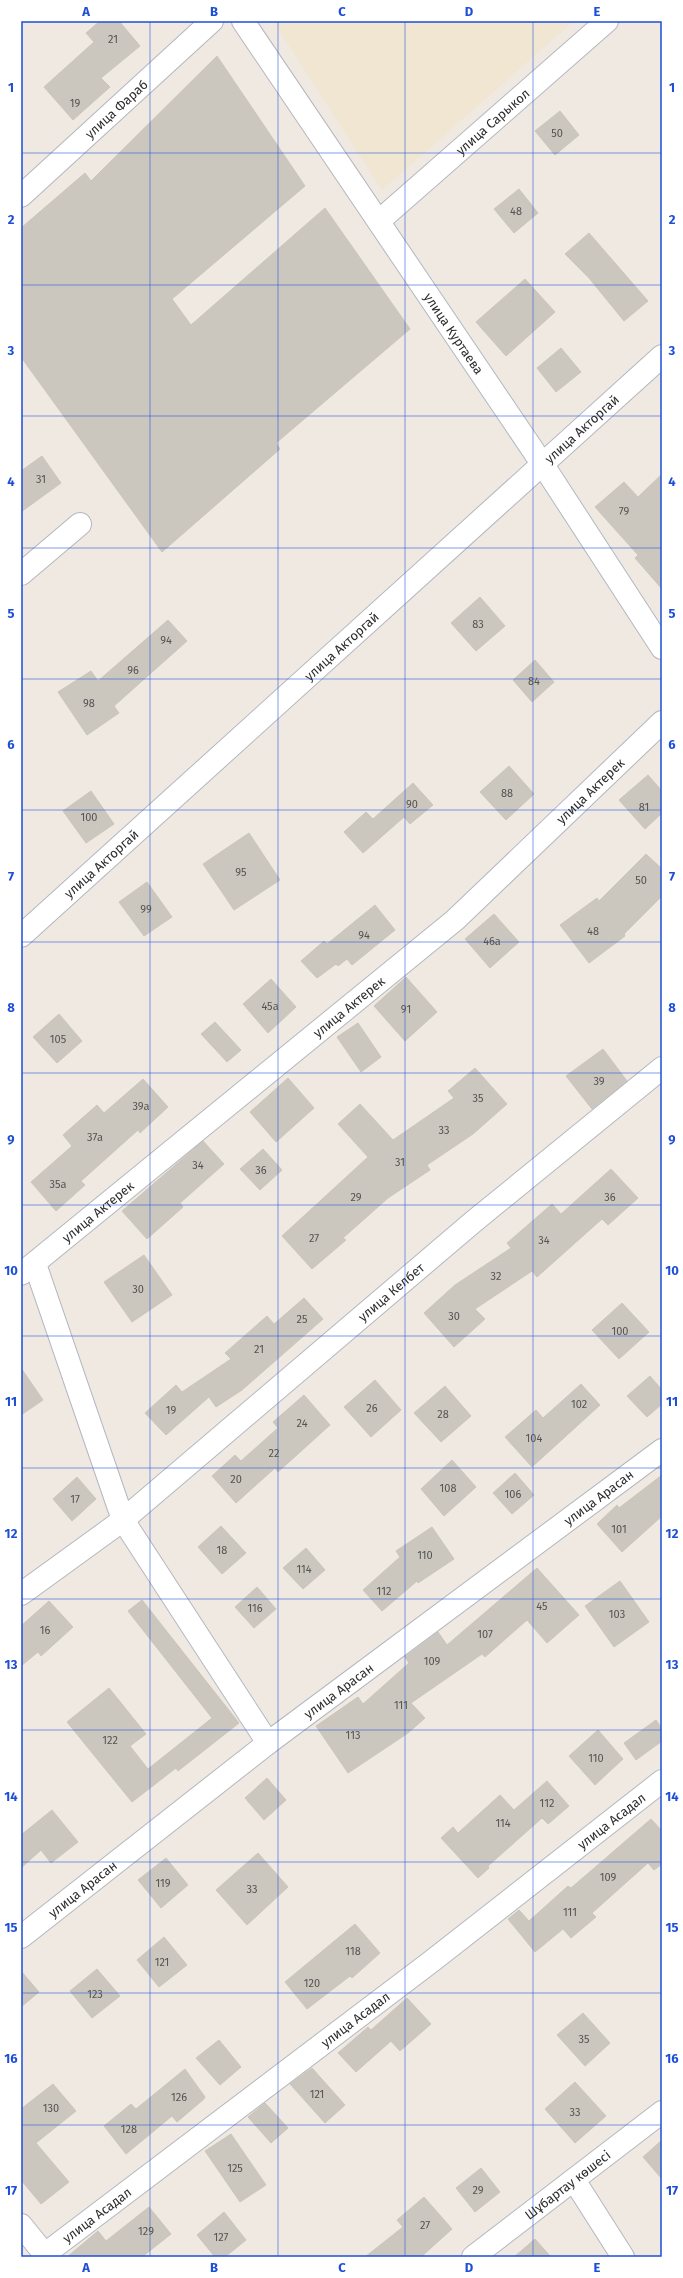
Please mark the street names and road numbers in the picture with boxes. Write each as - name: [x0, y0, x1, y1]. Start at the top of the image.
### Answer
- street label: улица Фараб: [82, 77, 151, 142]
- street label: улица Сарыкол: [453, 86, 533, 158]
- street label: улица Куртаева: [421, 290, 486, 377]
- street label: улица Акторгай: [542, 392, 622, 466]
- street label: улица Акторгай: [302, 609, 382, 684]
- street label: улица Актерек: [553, 755, 628, 827]
- street label: улица Акторгай: [61, 827, 142, 901]
- street label: улица Актерек: [310, 973, 388, 1041]
- street label: улица Актерек: [59, 1178, 137, 1245]
- street label: улица Келбет: [355, 1260, 427, 1324]
- street label: улица Арасан: [561, 1467, 637, 1528]
- street label: улица Арасан: [301, 1660, 377, 1722]
- street label: улица Асадал: [575, 1790, 649, 1852]
- street label: улица Арасан: [45, 1858, 120, 1921]
- street label: улица Асадал: [318, 1989, 393, 2050]
- street label: Шұбартау көшесі: [522, 2147, 614, 2223]
- street label: улица Асадал: [60, 2184, 134, 2246]

